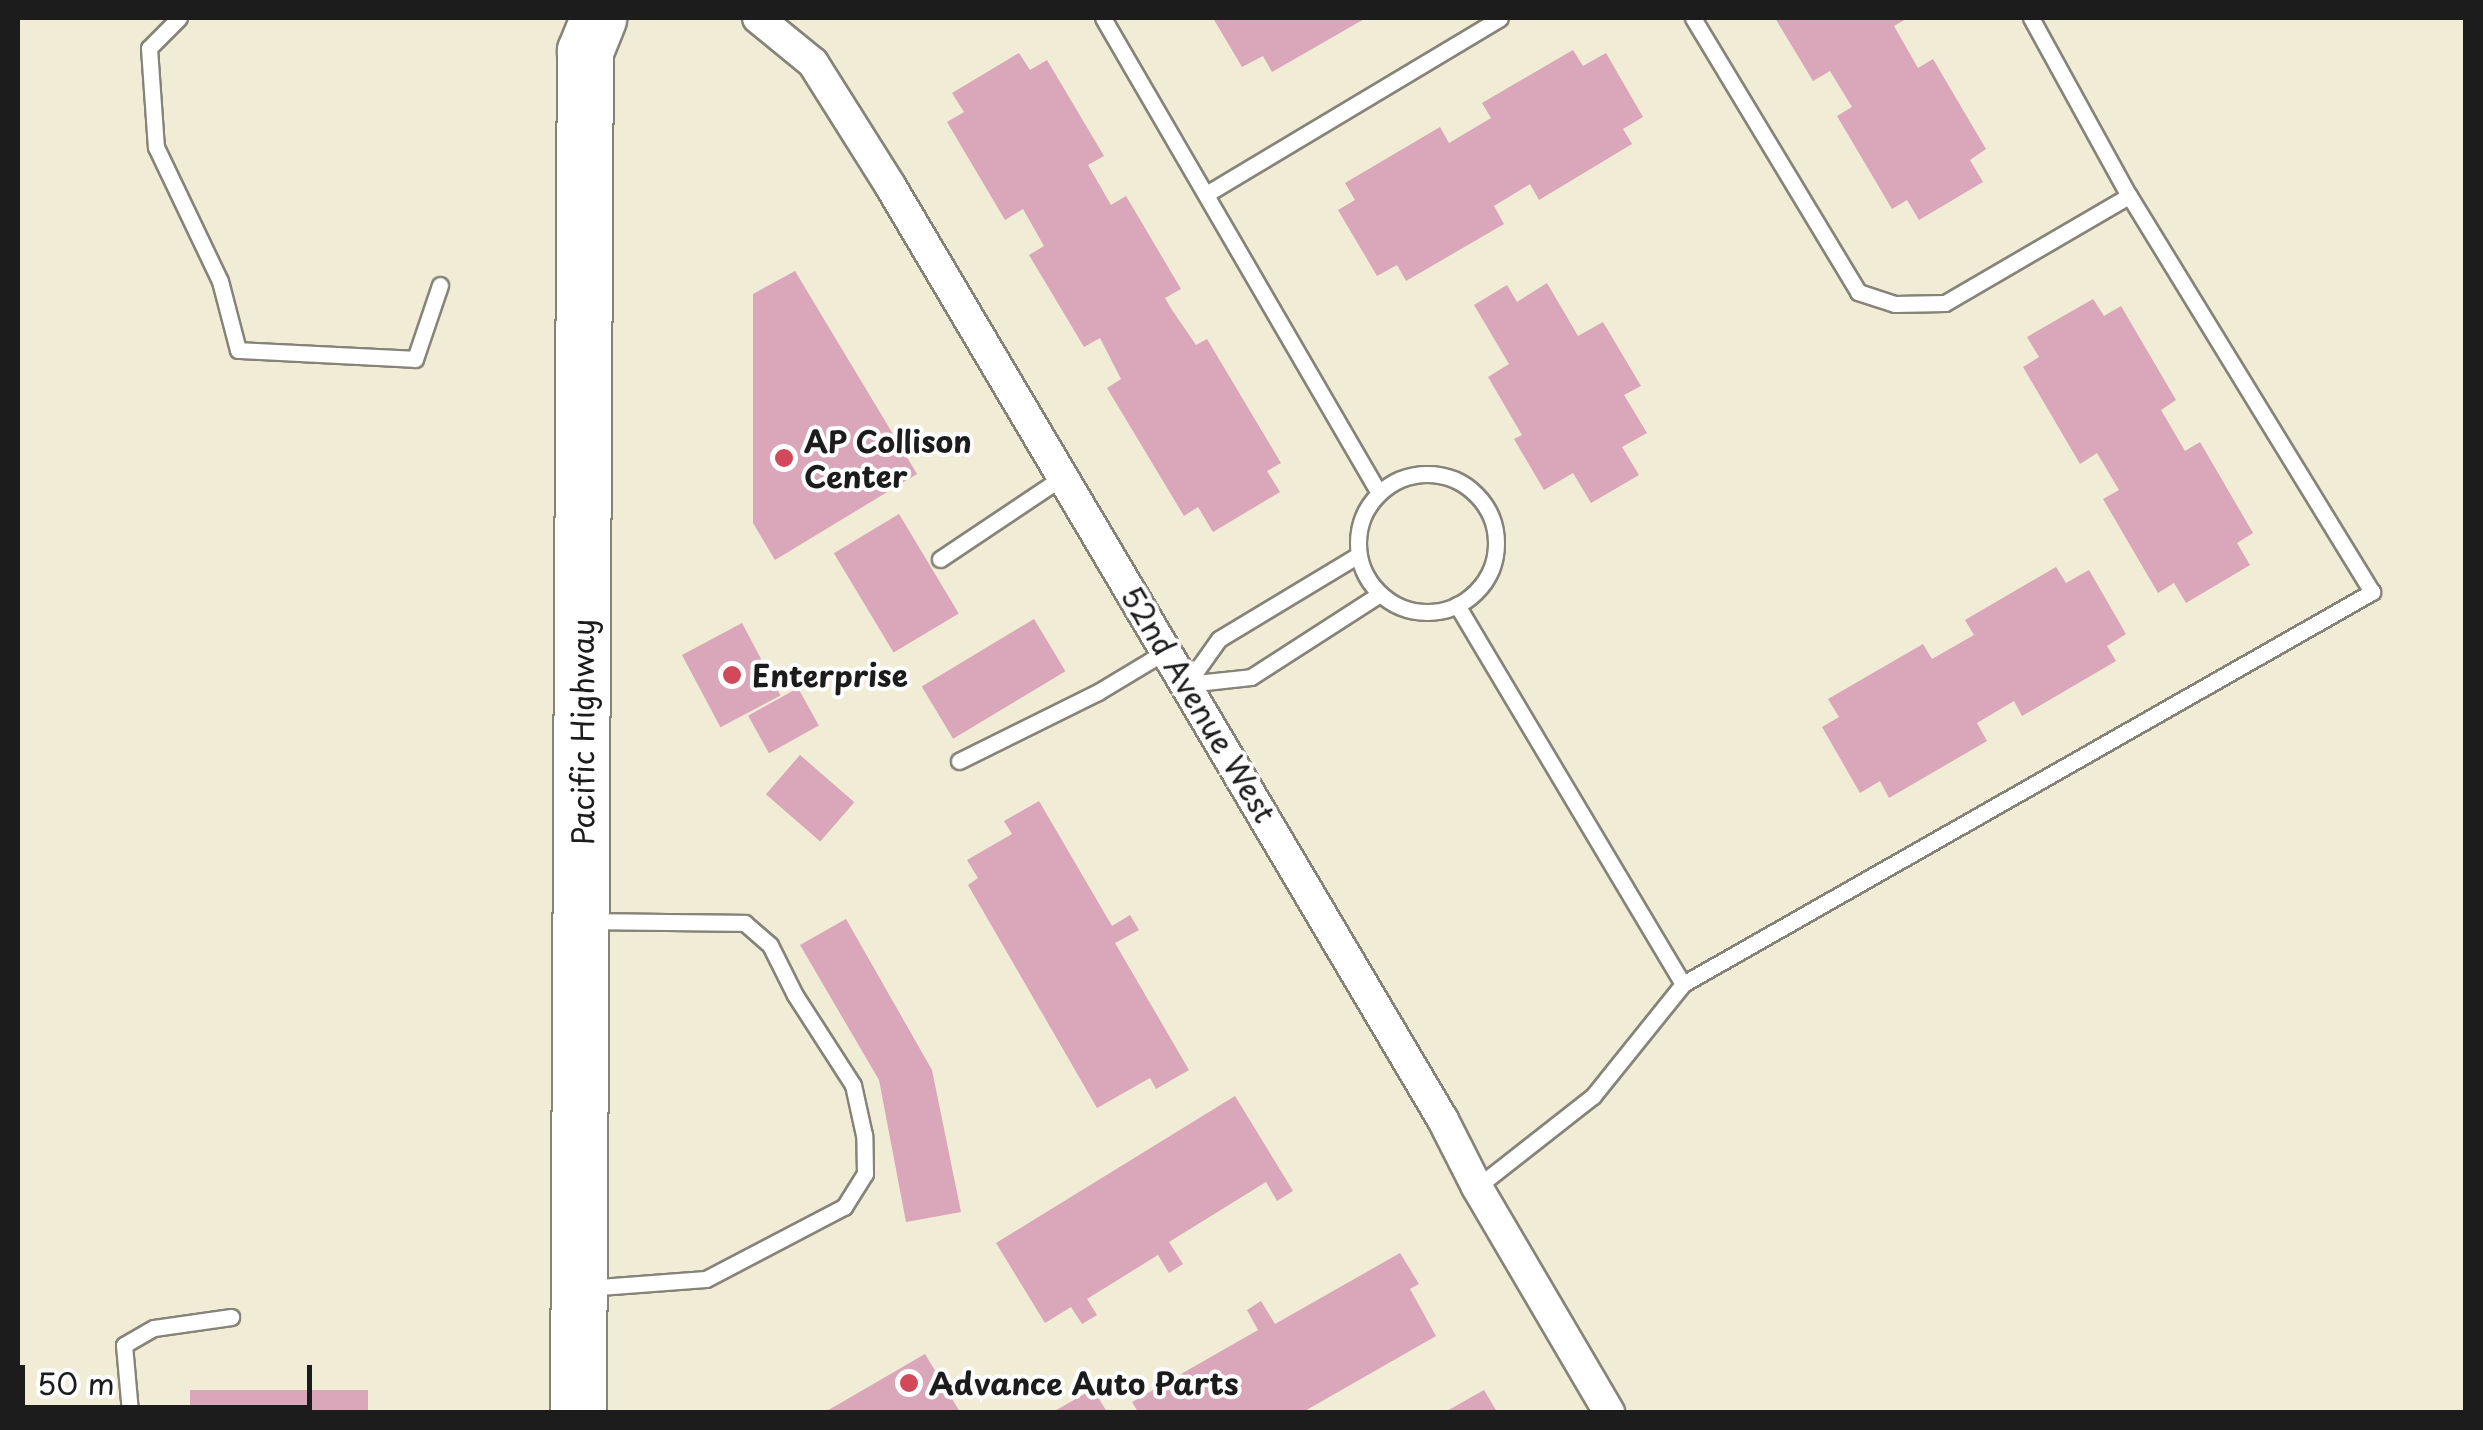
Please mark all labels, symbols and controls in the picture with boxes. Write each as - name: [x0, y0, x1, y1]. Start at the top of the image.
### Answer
- place label: AP Collison Center: [804, 423, 973, 494]
- marker: AP Collison Center: [773, 447, 795, 469]
- street label: 52nd Avenue West: [1115, 580, 1283, 828]
- street label: Pacific Highway: [564, 617, 600, 847]
- place label: Enterprise: [752, 657, 908, 693]
- marker: Enterprise: [721, 664, 743, 686]
- scale bar: [25, 1345, 318, 1407]
- text: 50 m: [37, 1360, 115, 1405]
- place label: Advance Auto Parts: [929, 1365, 1240, 1401]
- marker: Advance Auto Parts: [898, 1372, 920, 1394]

